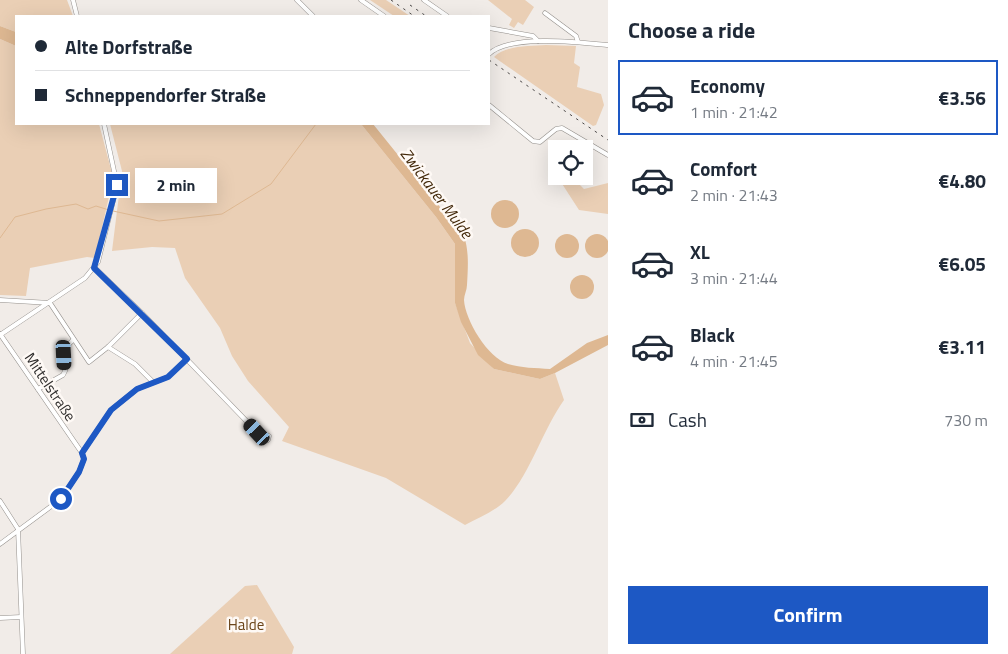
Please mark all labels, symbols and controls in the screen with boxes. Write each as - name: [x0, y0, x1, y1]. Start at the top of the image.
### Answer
- text: Choose a ride: [628, 13, 755, 47]
- text: Alte Dorfstraße: [65, 32, 192, 61]
- text: Economy: [690, 71, 765, 100]
- icon: car: [630, 75, 675, 120]
- text: Schneppendorfer Straße: [65, 80, 266, 109]
- text: €3.56: [939, 83, 986, 112]
- text: 1 min · 21:42: [690, 100, 778, 124]
- map controls: [548, 140, 593, 185]
- button: locate: [548, 140, 593, 185]
- water label: Zwickauer Mulde: [395, 143, 480, 244]
- text: Comfort: [690, 154, 757, 183]
- icon: car: [630, 158, 675, 203]
- text: €4.80: [939, 166, 986, 195]
- callout: 2 min: [134, 168, 217, 202]
- text: 2 min: [157, 173, 195, 197]
- route end: [106, 174, 128, 196]
- text: 2 min · 21:43: [690, 183, 778, 207]
- text: XL: [690, 237, 710, 266]
- icon: car: [630, 241, 675, 286]
- text: €6.05: [939, 249, 986, 278]
- text: 3 min · 21:44: [690, 266, 778, 290]
- text: Black: [690, 320, 735, 349]
- icon: car: [630, 324, 675, 369]
- text: €3.11: [939, 332, 986, 361]
- car: [55, 340, 72, 370]
- street label: Mittelstraße: [19, 348, 82, 426]
- text: 4 min · 21:45: [690, 349, 778, 373]
- text: Cash: [668, 405, 707, 434]
- icon: cash: [628, 406, 656, 434]
- text: 730 m: [944, 408, 988, 432]
- car: [241, 416, 272, 448]
- route start: [50, 488, 72, 510]
- button: Confirm: [628, 586, 988, 644]
- park label: Halde: [228, 613, 264, 636]

